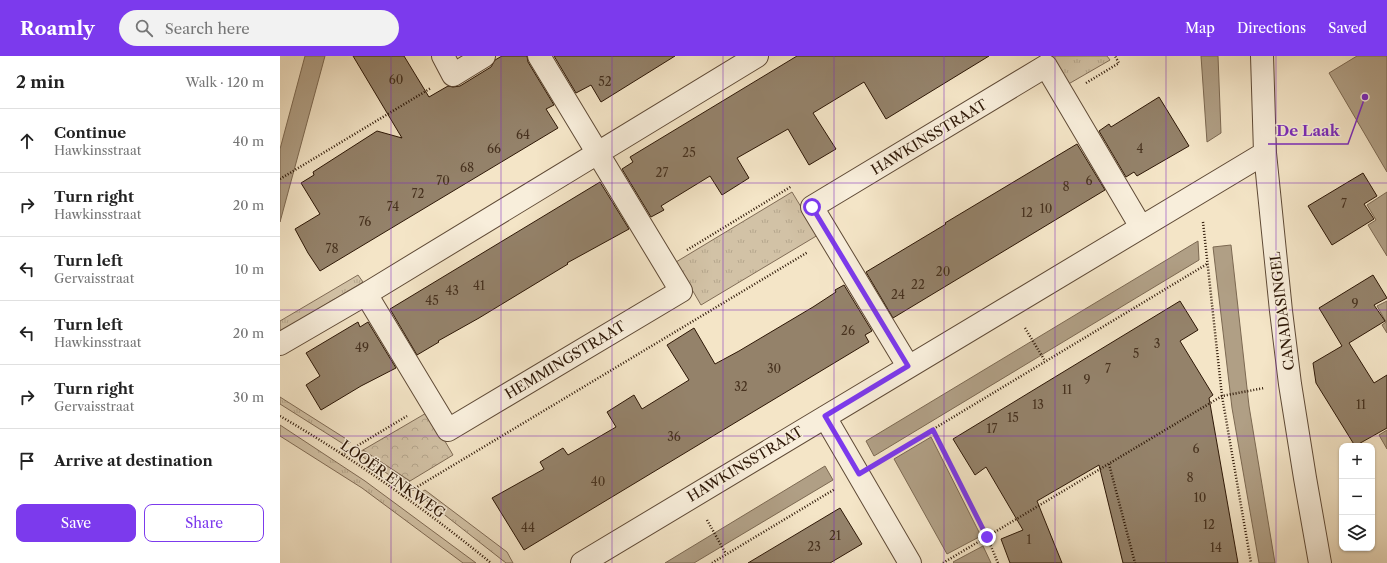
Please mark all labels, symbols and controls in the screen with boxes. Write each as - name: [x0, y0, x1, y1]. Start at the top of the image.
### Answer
- search box: [119, 10, 399, 46]
- text: Roamly: [20, 17, 95, 40]
- icon: search: [133, 17, 155, 39]
- text: Search here: [165, 19, 250, 38]
- text: Map: [1185, 19, 1215, 37]
- text: Directions: [1237, 19, 1306, 37]
- text: Saved: [1328, 19, 1367, 37]
- text: 2 min: [16, 72, 65, 92]
- house number: 60: [389, 72, 403, 87]
- text: Walk · 120 m: [186, 74, 264, 90]
- house number: 52: [598, 74, 612, 89]
- street label: HAWKINSSTRAAT: [868, 95, 991, 179]
- callout: De Laak: [1268, 117, 1348, 144]
- text: De Laak: [1276, 121, 1341, 140]
- text: Continue: [54, 123, 126, 142]
- house number: 64: [516, 127, 530, 142]
- icon: ahead: [16, 130, 38, 152]
- text: 40 m: [233, 133, 264, 149]
- house number: 66: [487, 141, 501, 156]
- house number: 4: [1137, 141, 1144, 156]
- text: Hawkinsstraat: [54, 142, 141, 158]
- house number: 25: [682, 145, 696, 160]
- house number: 68: [460, 160, 474, 175]
- house number: 27: [656, 165, 668, 180]
- house number: 70: [436, 173, 450, 188]
- house number: 6: [1085, 173, 1093, 188]
- house number: 8: [1062, 179, 1070, 194]
- house number: 72: [412, 186, 425, 201]
- text: Turn right: [54, 187, 134, 206]
- icon: right: [16, 194, 38, 216]
- house number: 7: [1341, 196, 1347, 211]
- text: 20 m: [233, 197, 264, 213]
- route start: [803, 198, 821, 216]
- house number: 74: [387, 199, 399, 214]
- house number: 10: [1040, 201, 1052, 216]
- house number: 12: [1021, 205, 1033, 220]
- text: Hawkinsstraat: [54, 206, 141, 222]
- house number: 76: [359, 214, 371, 229]
- house number: 78: [325, 241, 339, 256]
- text: Turn left: [54, 251, 123, 270]
- street label: CANADASINGEL: [1266, 251, 1298, 371]
- icon: left: [16, 258, 38, 280]
- text: 10 m: [235, 261, 264, 277]
- house number: 20: [936, 264, 950, 279]
- text: Gervaisstraat: [54, 270, 134, 286]
- house number: 22: [911, 277, 925, 292]
- house number: 41: [473, 278, 485, 293]
- house number: 43: [445, 283, 459, 298]
- house number: 24: [891, 287, 905, 302]
- house number: 45: [425, 293, 439, 308]
- house number: 9: [1351, 296, 1359, 311]
- text: Turn left: [54, 315, 123, 334]
- street label: HEMMINGSTRAAT: [502, 317, 629, 403]
- icon: left: [16, 322, 38, 344]
- house number: 26: [841, 323, 855, 338]
- text: 20 m: [233, 325, 264, 341]
- text: Hawkinsstraat: [54, 334, 141, 350]
- house number: 3: [1154, 336, 1160, 351]
- house number: 49: [355, 340, 369, 355]
- house number: 5: [1133, 346, 1139, 361]
- house number: 30: [767, 361, 781, 376]
- house number: 7: [1105, 361, 1111, 376]
- house number: 9: [1083, 372, 1091, 387]
- text: Turn right: [54, 379, 134, 398]
- house number: 32: [734, 379, 748, 394]
- house number: 11: [1062, 382, 1072, 397]
- icon: right: [16, 386, 38, 408]
- text: 30 m: [233, 389, 264, 405]
- house number: 13: [1032, 397, 1044, 412]
- house number: 11: [1356, 397, 1366, 412]
- text: Gervaisstraat: [54, 398, 134, 414]
- house number: 15: [1007, 410, 1019, 425]
- house number: 17: [987, 421, 998, 436]
- street label: HAWKINSSTRAAT: [684, 422, 807, 506]
- house number: 36: [667, 429, 681, 444]
- street label: LOOËR ENKWEG: [337, 436, 449, 522]
- house number: 6: [1192, 441, 1200, 456]
- map controls: [1339, 443, 1375, 551]
- button: +: [1339, 443, 1375, 479]
- icon: arrive: [16, 450, 38, 472]
- text: Arrive at destination: [54, 451, 213, 470]
- house number: 8: [1186, 470, 1194, 485]
- house number: 40: [591, 474, 605, 489]
- button: −: [1339, 479, 1375, 515]
- house number: 10: [1194, 490, 1206, 505]
- button: Save: [16, 504, 136, 542]
- button: Share: [144, 504, 264, 542]
- button: layers: [1339, 515, 1375, 551]
- house number: 12: [1203, 517, 1215, 532]
- house number: 44: [521, 520, 535, 535]
- house number: 21: [829, 528, 841, 543]
- route end: [978, 528, 996, 546]
- house number: 1: [1026, 532, 1032, 547]
- house number: 23: [807, 539, 821, 554]
- house number: 14: [1210, 540, 1222, 555]

